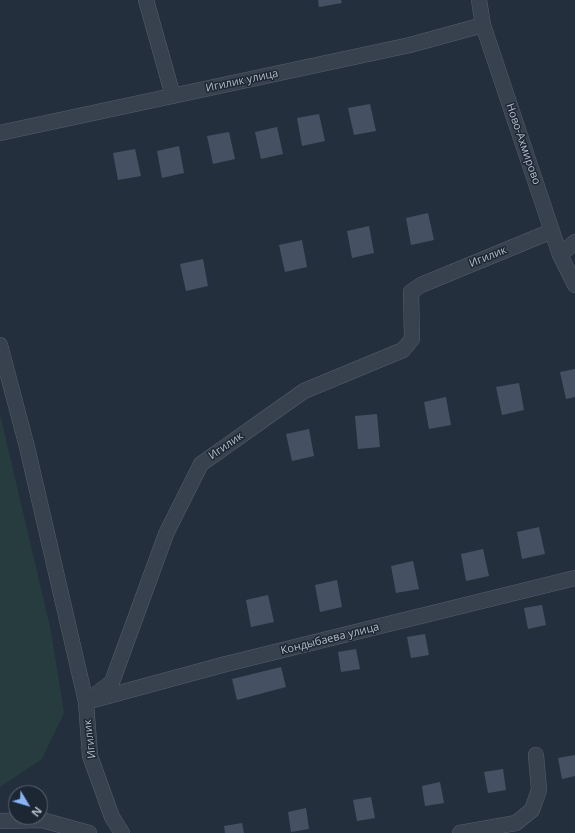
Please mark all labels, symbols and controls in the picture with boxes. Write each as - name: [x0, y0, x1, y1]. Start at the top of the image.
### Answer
- street label: Игилик улица: [205, 67, 279, 95]
- street label: Ново-Ахмирово: [503, 102, 543, 186]
- street label: Игилик: [467, 244, 509, 270]
- street label: Игилик: [206, 429, 246, 463]
- street label: Кондыбаева улица: [279, 620, 381, 658]
- street label: Игилик: [81, 719, 99, 759]
- north arrow: [8, 785, 48, 825]
- text: N: [28, 804, 46, 820]

